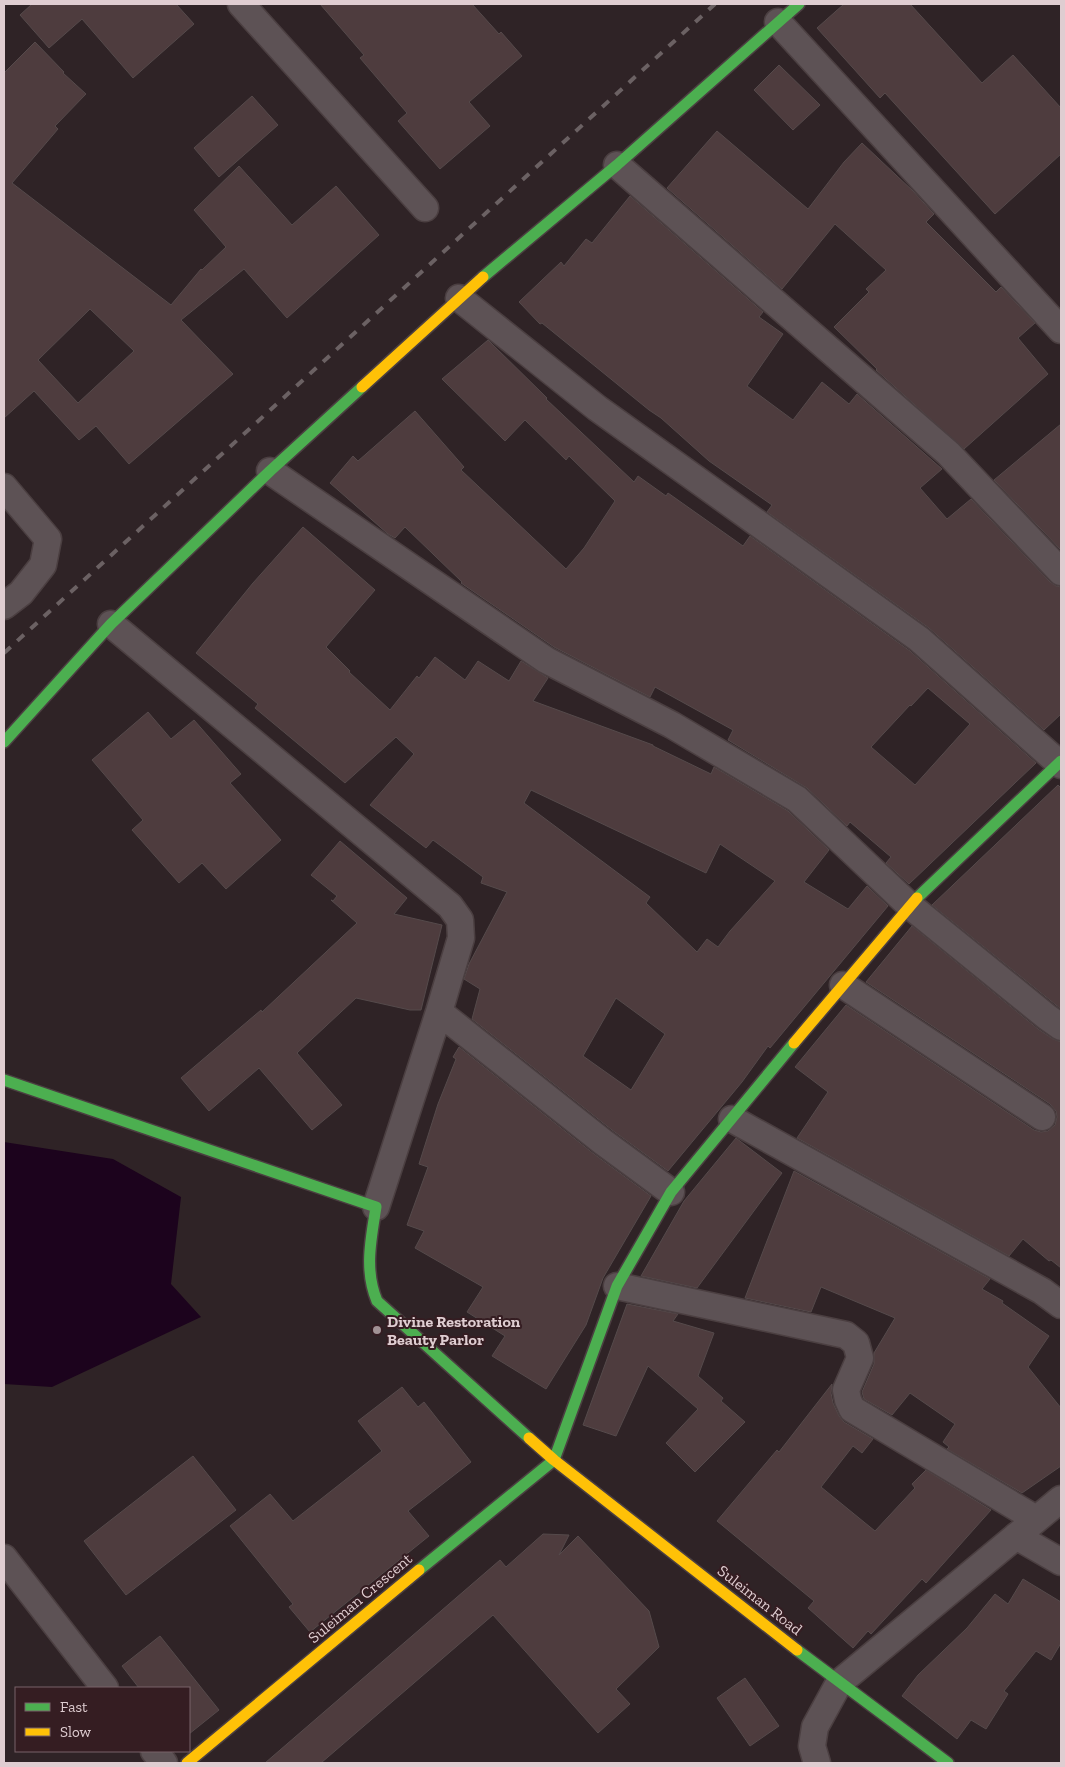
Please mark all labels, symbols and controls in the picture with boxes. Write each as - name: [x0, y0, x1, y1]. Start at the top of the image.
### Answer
- place label: Divine Restoration Beauty Parlor: [387, 1312, 521, 1349]
- marker: Divine Restoration Beauty Parlor: [371, 1324, 383, 1336]
- street label: Suleiman Crescent: [304, 1549, 416, 1647]
- street label: Suleiman Road: [714, 1561, 806, 1639]
- legend: [15, 1687, 190, 1752]
- text: Fast: [60, 1698, 88, 1716]
- text: Slow: [60, 1723, 92, 1741]

